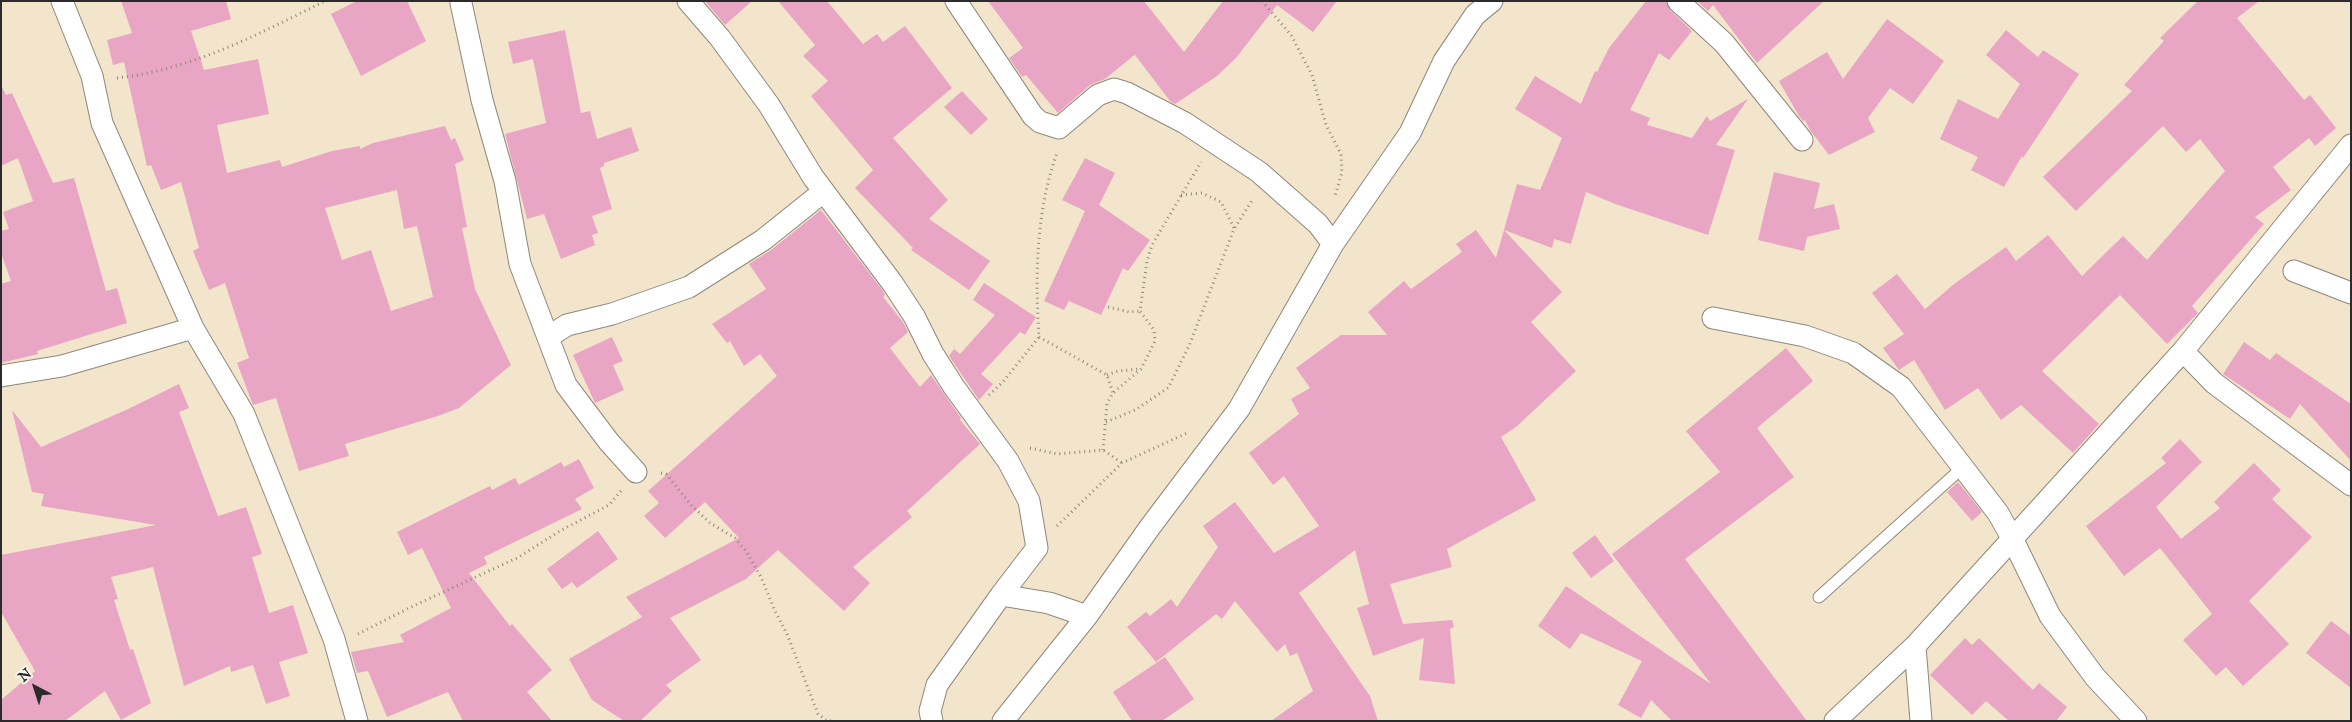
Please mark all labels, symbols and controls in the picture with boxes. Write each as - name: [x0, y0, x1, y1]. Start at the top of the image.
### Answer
- north arrow: [10, 662, 60, 712]
- text: N: [15, 665, 36, 686]

